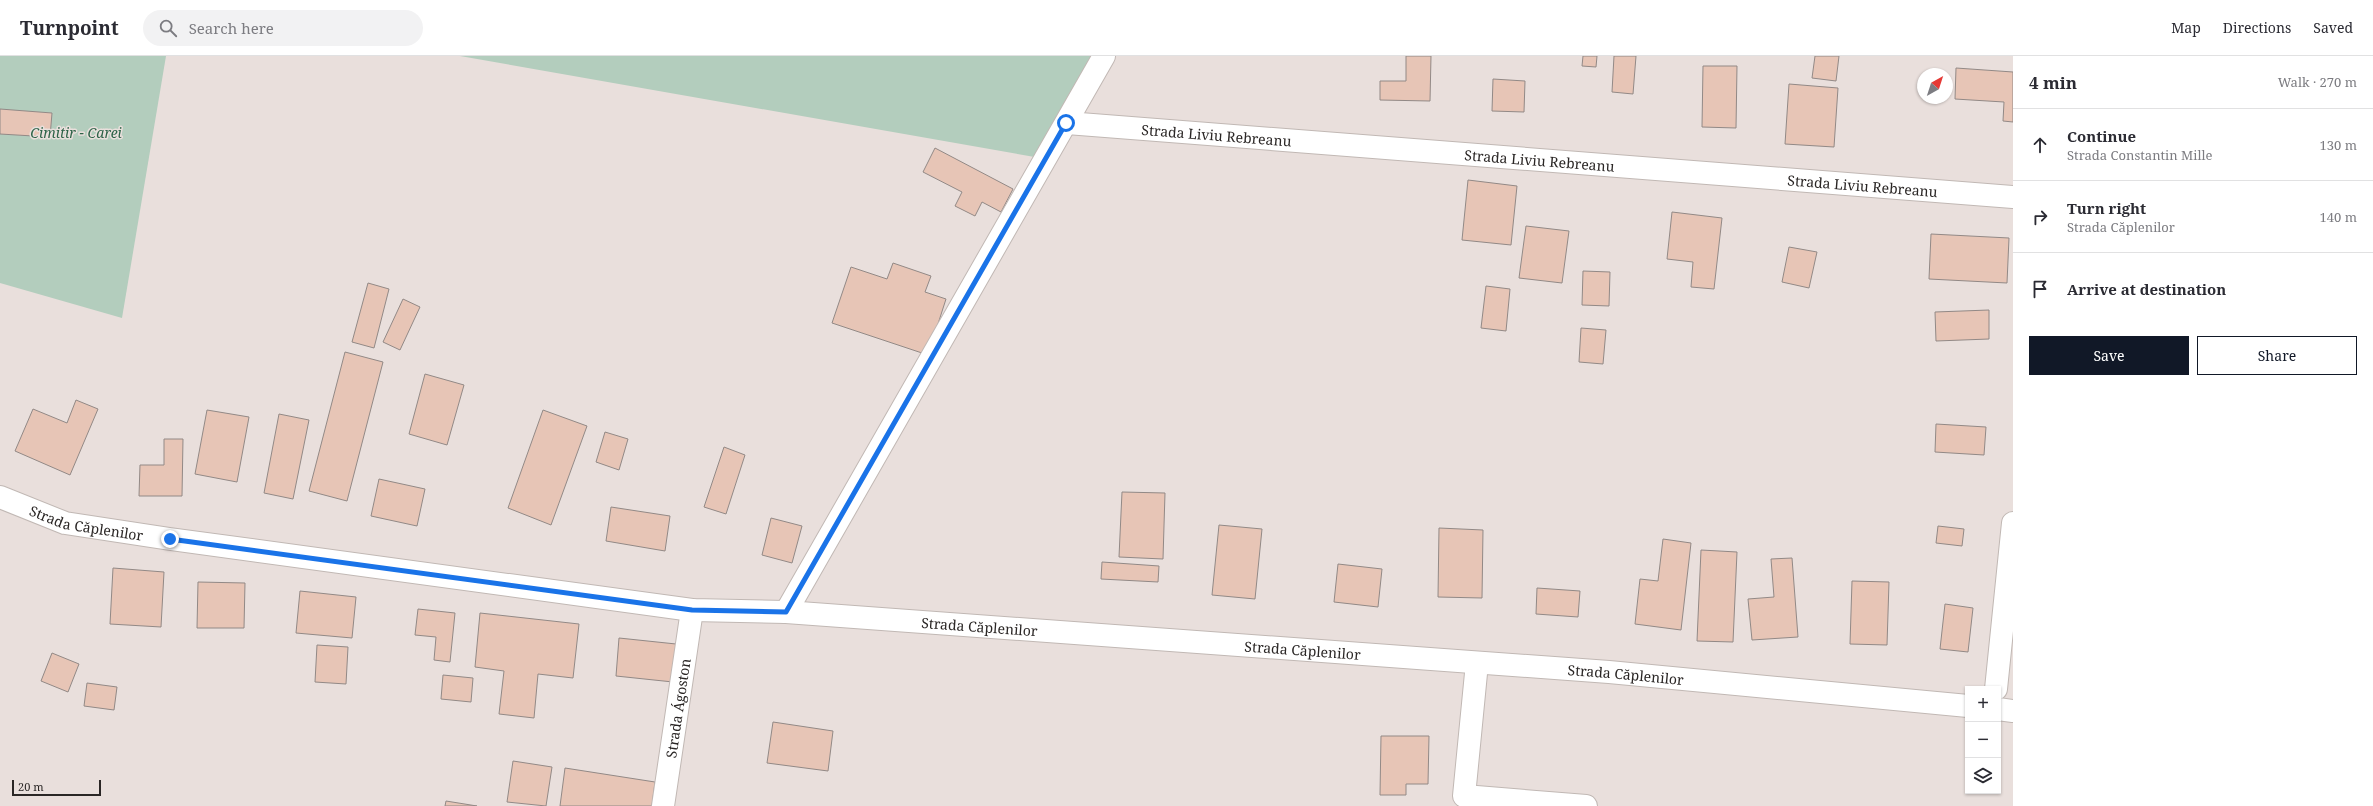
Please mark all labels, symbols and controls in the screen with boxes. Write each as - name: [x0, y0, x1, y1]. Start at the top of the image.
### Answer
- search box: [143, 10, 423, 46]
- text: Turnpoint: [20, 15, 119, 41]
- icon: search: [157, 17, 179, 39]
- text: Search here: [189, 18, 274, 38]
- text: Map: [2171, 18, 2201, 37]
- text: Directions: [2223, 18, 2291, 37]
- text: Saved: [2313, 18, 2353, 37]
- north arrow: [1917, 68, 1953, 104]
- text: 4 min: [2029, 71, 2077, 94]
- text: Walk · 270 m: [2278, 73, 2357, 91]
- route start: [1057, 114, 1075, 132]
- street label: Strada Liviu Rebreanu: [1141, 119, 1292, 150]
- park label: Cimitir - Carei: [30, 123, 123, 142]
- text: Continue: [2067, 126, 2136, 146]
- icon: ahead: [2029, 134, 2051, 156]
- text: 130 m: [2320, 136, 2357, 154]
- street label: Strada Liviu Rebreanu: [1464, 145, 1615, 175]
- text: Strada Constantin Mille: [2067, 146, 2212, 164]
- street label: Strada Liviu Rebreanu: [1787, 170, 1938, 201]
- text: Turn right: [2067, 198, 2146, 218]
- icon: right: [2029, 206, 2051, 228]
- text: 140 m: [2320, 208, 2357, 226]
- text: Strada Căplenilor: [2067, 218, 2175, 236]
- icon: arrive: [2029, 278, 2051, 300]
- text: Arrive at destination: [2067, 279, 2226, 299]
- button: Save: [2029, 336, 2189, 375]
- button: Share: [2197, 336, 2357, 375]
- street label: Strada Căplenilor: [27, 500, 145, 544]
- route end: [161, 530, 179, 548]
- street label: Strada Căplenilor: [921, 612, 1039, 640]
- street label: Strada Căplenilor: [1244, 636, 1362, 663]
- street label: Strada Ágoston: [661, 657, 694, 759]
- street label: Strada Căplenilor: [1567, 660, 1685, 689]
- map controls: [1965, 686, 2001, 794]
- button: +: [1965, 686, 2001, 722]
- button: −: [1965, 722, 2001, 758]
- button: layers: [1965, 758, 2001, 794]
- scale bar: [12, 778, 101, 797]
- text: 20 m: [18, 779, 44, 794]

